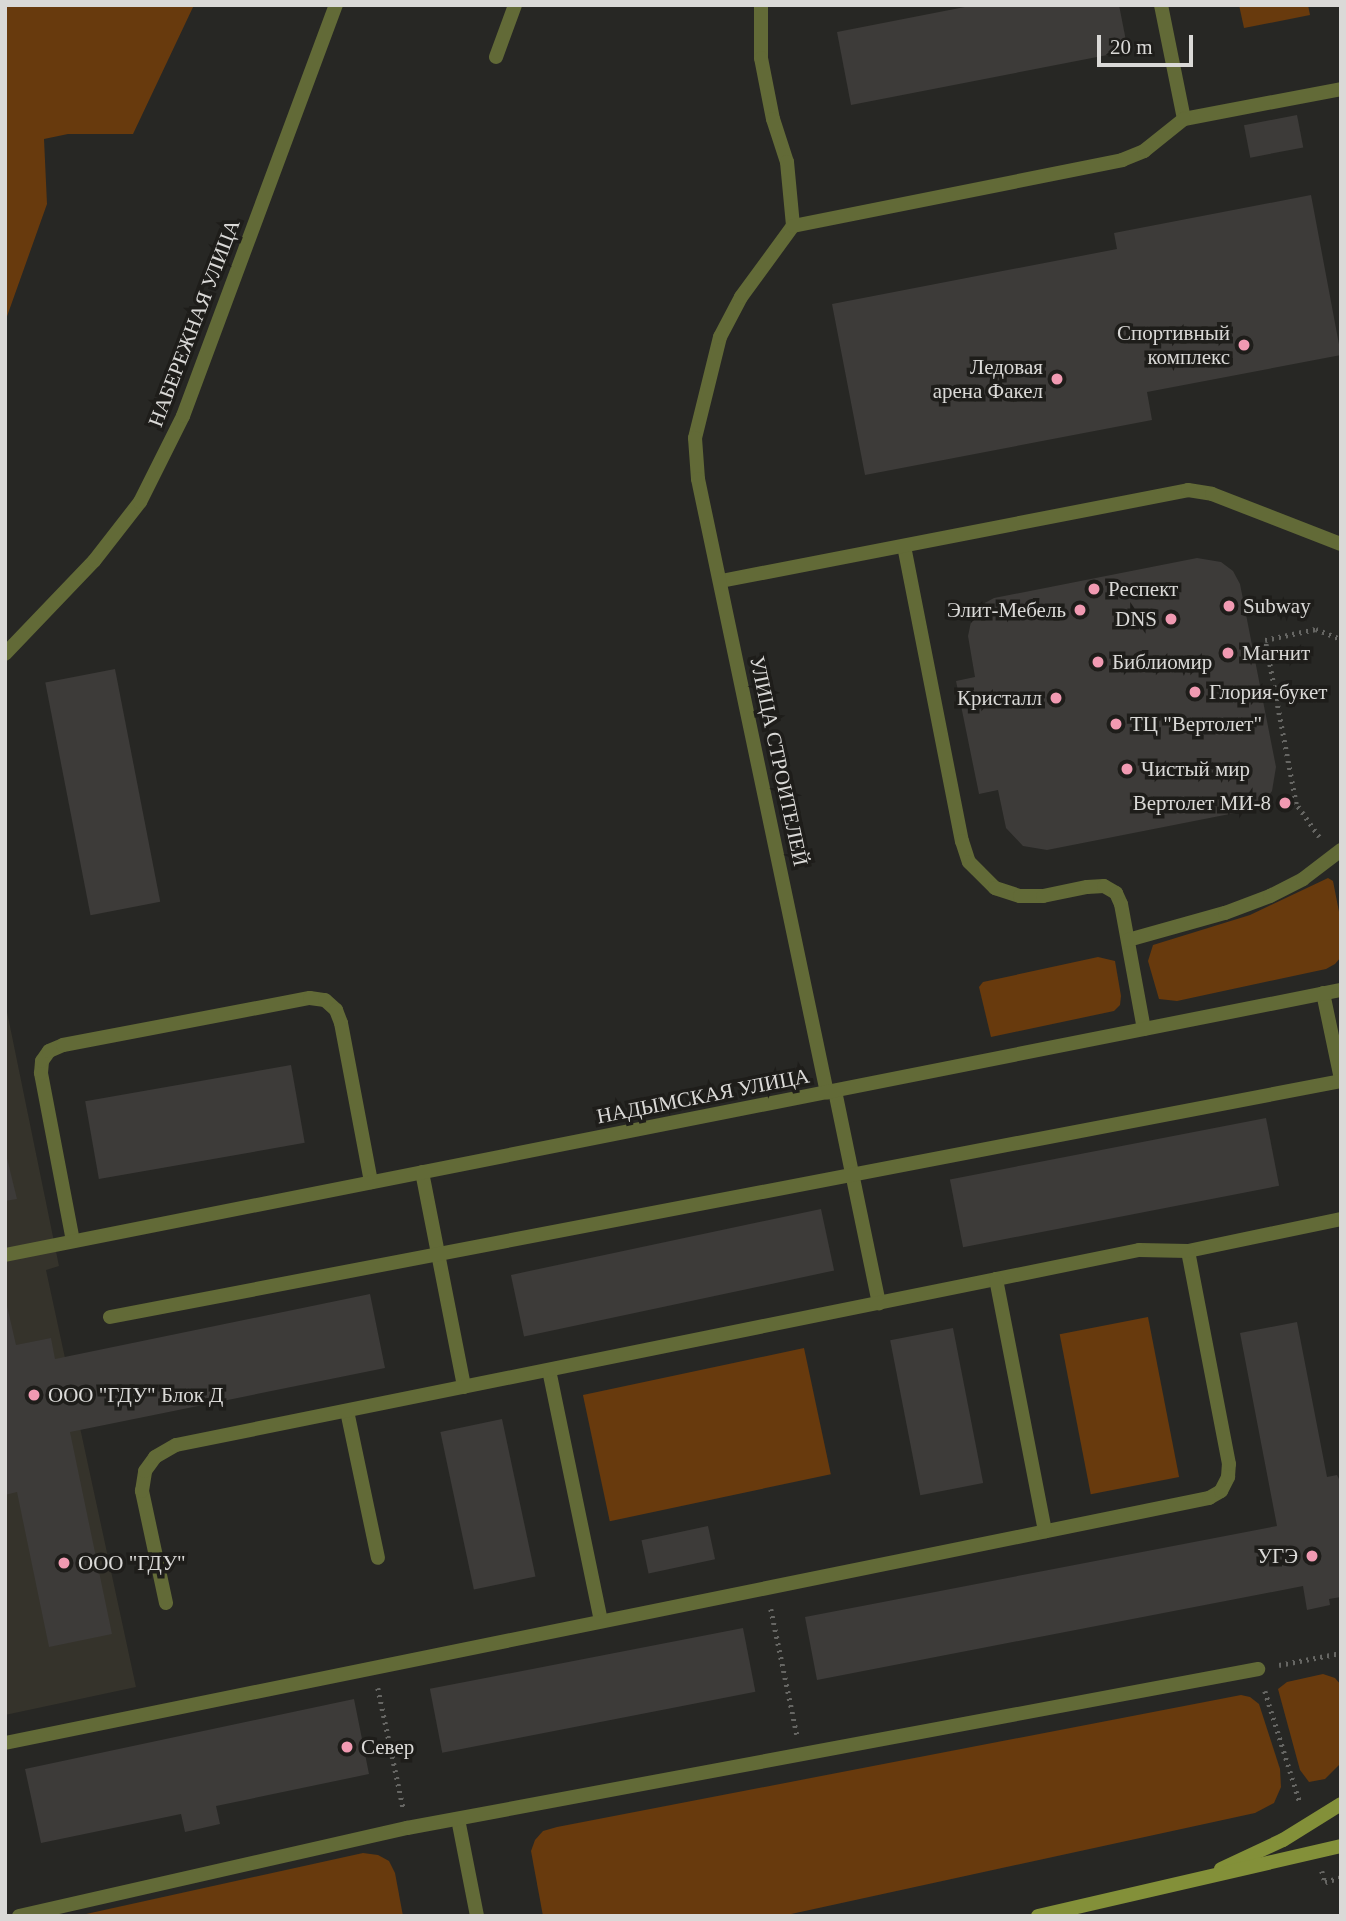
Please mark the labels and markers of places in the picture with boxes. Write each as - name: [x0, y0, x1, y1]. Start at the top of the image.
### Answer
- place label: Спортивный комплекс: [1117, 320, 1230, 370]
- marker: Спортивный комплекс: [1236, 337, 1252, 353]
- place label: Ледовая арена Факел: [933, 354, 1043, 404]
- marker: Ледовая арена Факел: [1049, 371, 1065, 387]
- place label: Респект: [1108, 576, 1178, 602]
- marker: Респект: [1086, 581, 1102, 597]
- place label: Subway: [1243, 593, 1311, 619]
- place label: Элит-Мебель: [947, 597, 1066, 623]
- marker: Subway: [1221, 598, 1237, 614]
- marker: Элит-Мебель: [1072, 602, 1088, 618]
- place label: DNS: [1115, 606, 1157, 632]
- marker: DNS: [1163, 611, 1179, 627]
- place label: Магнит: [1242, 640, 1310, 666]
- marker: Магнит: [1220, 645, 1236, 661]
- place label: Библиомир: [1112, 649, 1212, 675]
- marker: Библиомир: [1090, 654, 1106, 670]
- place label: Глория-букет: [1209, 679, 1327, 705]
- marker: Глория-букет: [1187, 684, 1203, 700]
- place label: Кристалл: [957, 685, 1042, 711]
- marker: Кристалл: [1048, 690, 1064, 706]
- place label: ТЦ "Вертолет": [1130, 711, 1262, 737]
- marker: ТЦ "Вертолет": [1108, 716, 1124, 732]
- place label: Чистый мир: [1141, 756, 1250, 782]
- marker: Чистый мир: [1119, 761, 1135, 777]
- place label: Вертолет МИ-8: [1133, 790, 1271, 816]
- marker: Вертолет МИ-8: [1277, 795, 1293, 811]
- place label: ООО "ГДУ" Блок Д: [48, 1382, 223, 1408]
- marker: ООО "ГДУ" Блок Д: [26, 1387, 42, 1403]
- place label: УГЭ: [1257, 1543, 1298, 1569]
- marker: УГЭ: [1304, 1548, 1320, 1564]
- place label: ООО "ГДУ": [78, 1550, 186, 1576]
- marker: ООО "ГДУ": [56, 1555, 72, 1571]
- place label: Север: [361, 1734, 414, 1760]
- marker: Север: [339, 1739, 355, 1755]

